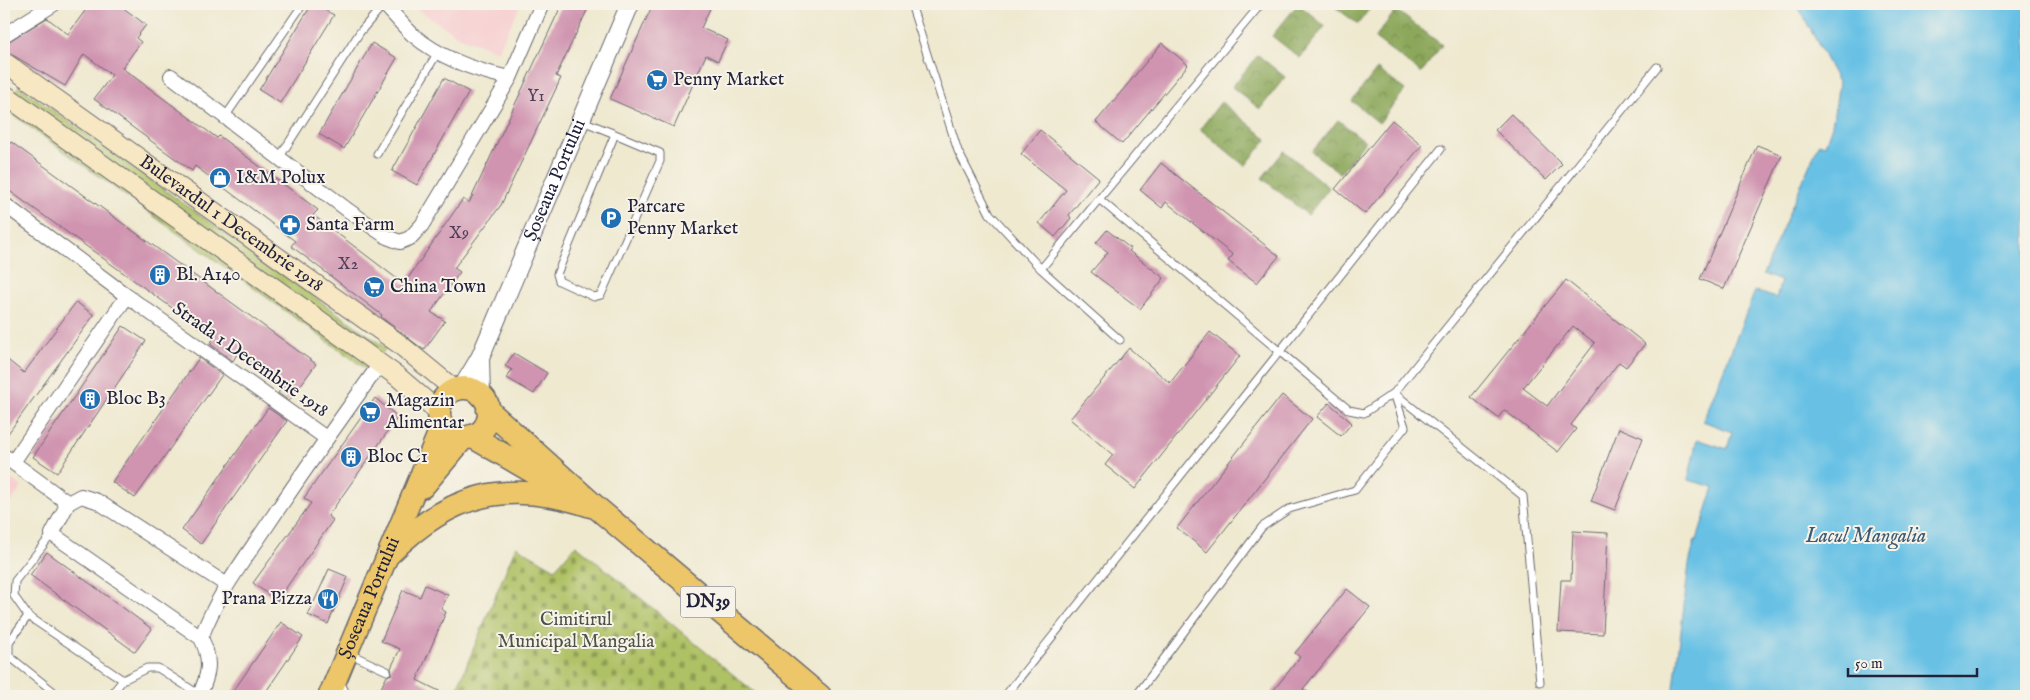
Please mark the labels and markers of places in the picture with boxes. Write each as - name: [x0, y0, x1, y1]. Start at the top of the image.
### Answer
- supermarket icon: Penny Market: [645, 68, 669, 92]
- place label: Penny Market: [673, 68, 785, 92]
- shop icon: I&M Polux: [208, 166, 232, 190]
- place label: I&M Polux: [236, 166, 325, 190]
- place label: Parcare Penny Market: [627, 195, 739, 241]
- parking icon: Parcare Penny Market: [599, 206, 623, 230]
- pharmacy icon: Santa Farm: [278, 213, 302, 237]
- place label: Santa Farm: [306, 213, 395, 237]
- building icon: Bl. A140: [148, 263, 172, 287]
- place label: Bl. A140: [176, 263, 241, 287]
- supermarket icon: China Town: [362, 275, 386, 299]
- place label: China Town: [390, 275, 486, 299]
- building icon: Bloc B3: [78, 387, 102, 411]
- place label: Bloc B3: [106, 387, 166, 411]
- place label: Magazin Alimentar: [385, 389, 464, 435]
- supermarket icon: Magazin Alimentar: [358, 400, 382, 424]
- building icon: Bloc C1: [339, 445, 363, 469]
- place label: Bloc C1: [367, 445, 428, 469]
- place label: Prana Pizza: [221, 587, 313, 611]
- restaurant icon: Prana Pizza: [316, 587, 340, 611]

